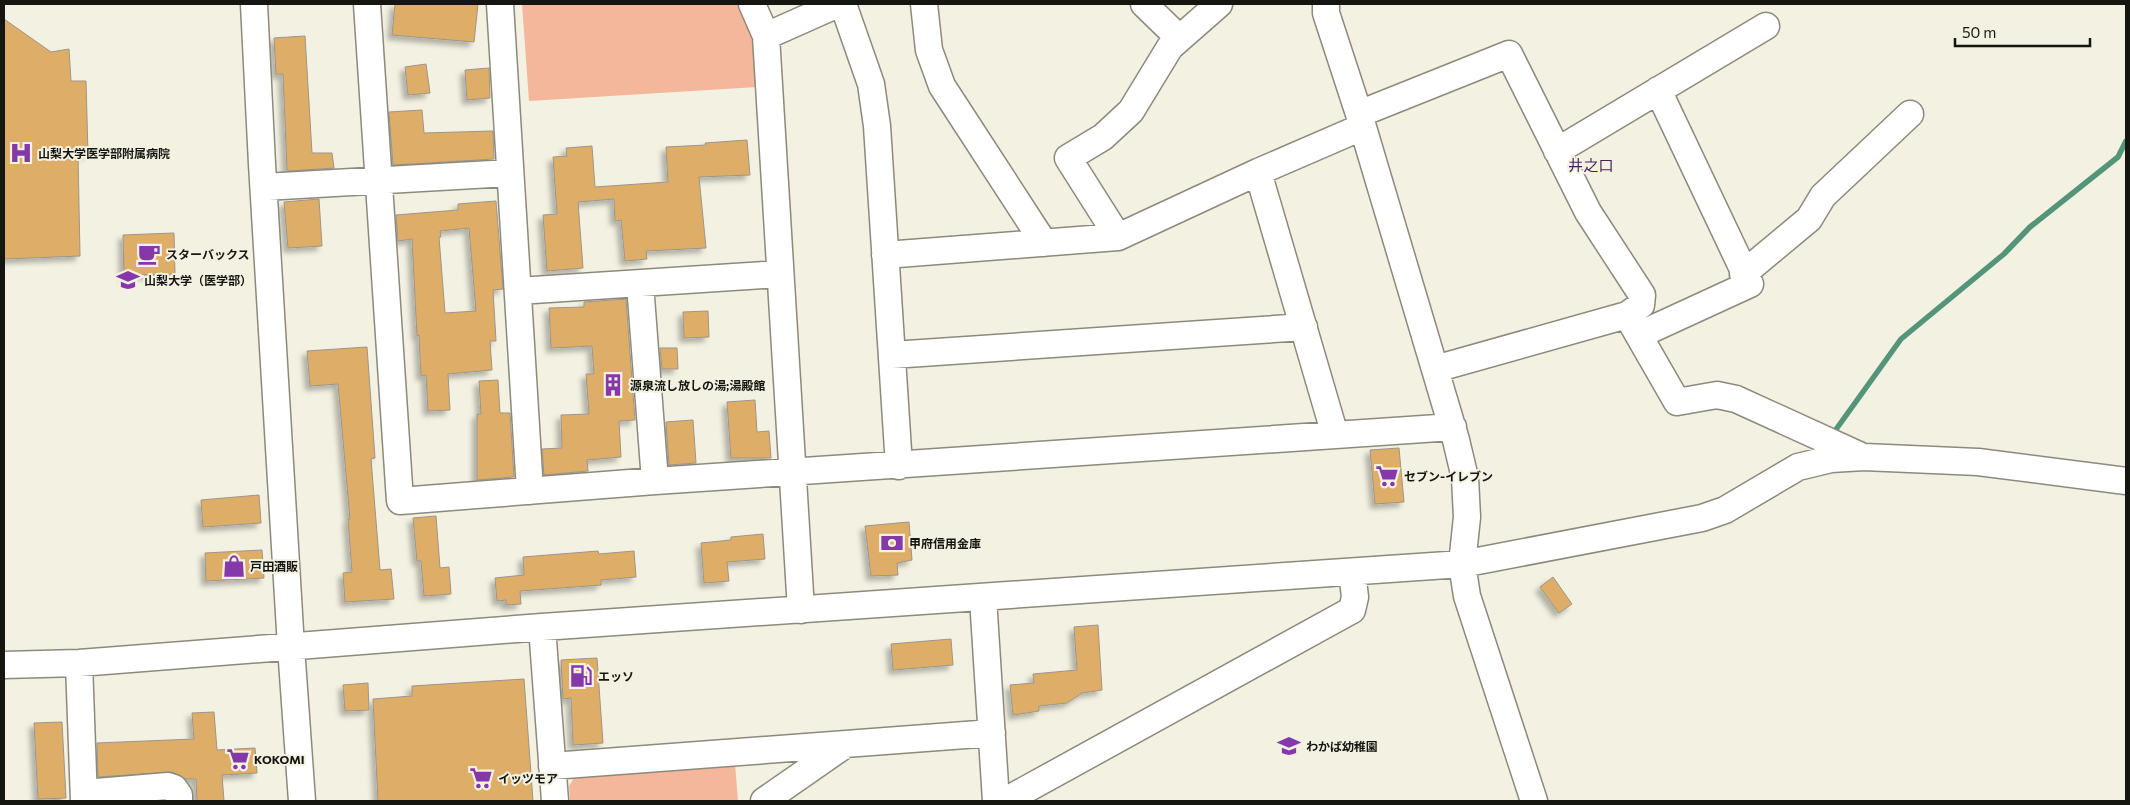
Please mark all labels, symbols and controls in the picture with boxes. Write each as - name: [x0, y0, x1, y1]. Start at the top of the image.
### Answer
- scale bar: [1955, 15, 2090, 47]
- text: 50 m: [1962, 23, 1996, 41]
- hospital icon: 山梨大学医学部附属病院: [8, 140, 34, 166]
- place label: 山梨大学医学部附属病院: [38, 146, 170, 160]
- district label: 井之口: [1568, 156, 1614, 174]
- cafe icon: スターバックス: [136, 241, 162, 267]
- place label: スターバックス: [166, 247, 250, 261]
- school or university icon: 山梨大学（医学部）: [115, 267, 141, 293]
- place label: 山梨大学（医学部）: [144, 273, 252, 287]
- building icon: 源泉流し放しの湯;湯殿館: [600, 372, 626, 398]
- place label: 源泉流し放しの湯;湯殿館: [630, 378, 765, 392]
- supermarket icon: セブン-イレブン: [1374, 463, 1400, 489]
- place label: セブン-イレブン: [1404, 469, 1493, 483]
- bank icon: 甲府信用金庫: [879, 530, 905, 556]
- place label: 甲府信用金庫: [909, 536, 981, 550]
- shop icon: 戸田酒販: [221, 553, 247, 579]
- place label: 戸田酒販: [250, 559, 298, 573]
- fuel station icon: エッソ: [568, 663, 594, 689]
- place label: エッソ: [598, 669, 634, 683]
- school or university icon: わかば幼稚園: [1276, 733, 1302, 759]
- place label: わかば幼稚園: [1306, 739, 1378, 753]
- supermarket icon: KOKOMI: [225, 746, 251, 772]
- place label: KOKOMI: [254, 752, 304, 766]
- supermarket icon: イッツモア: [468, 765, 494, 791]
- place label: イッツモア: [498, 771, 558, 785]

